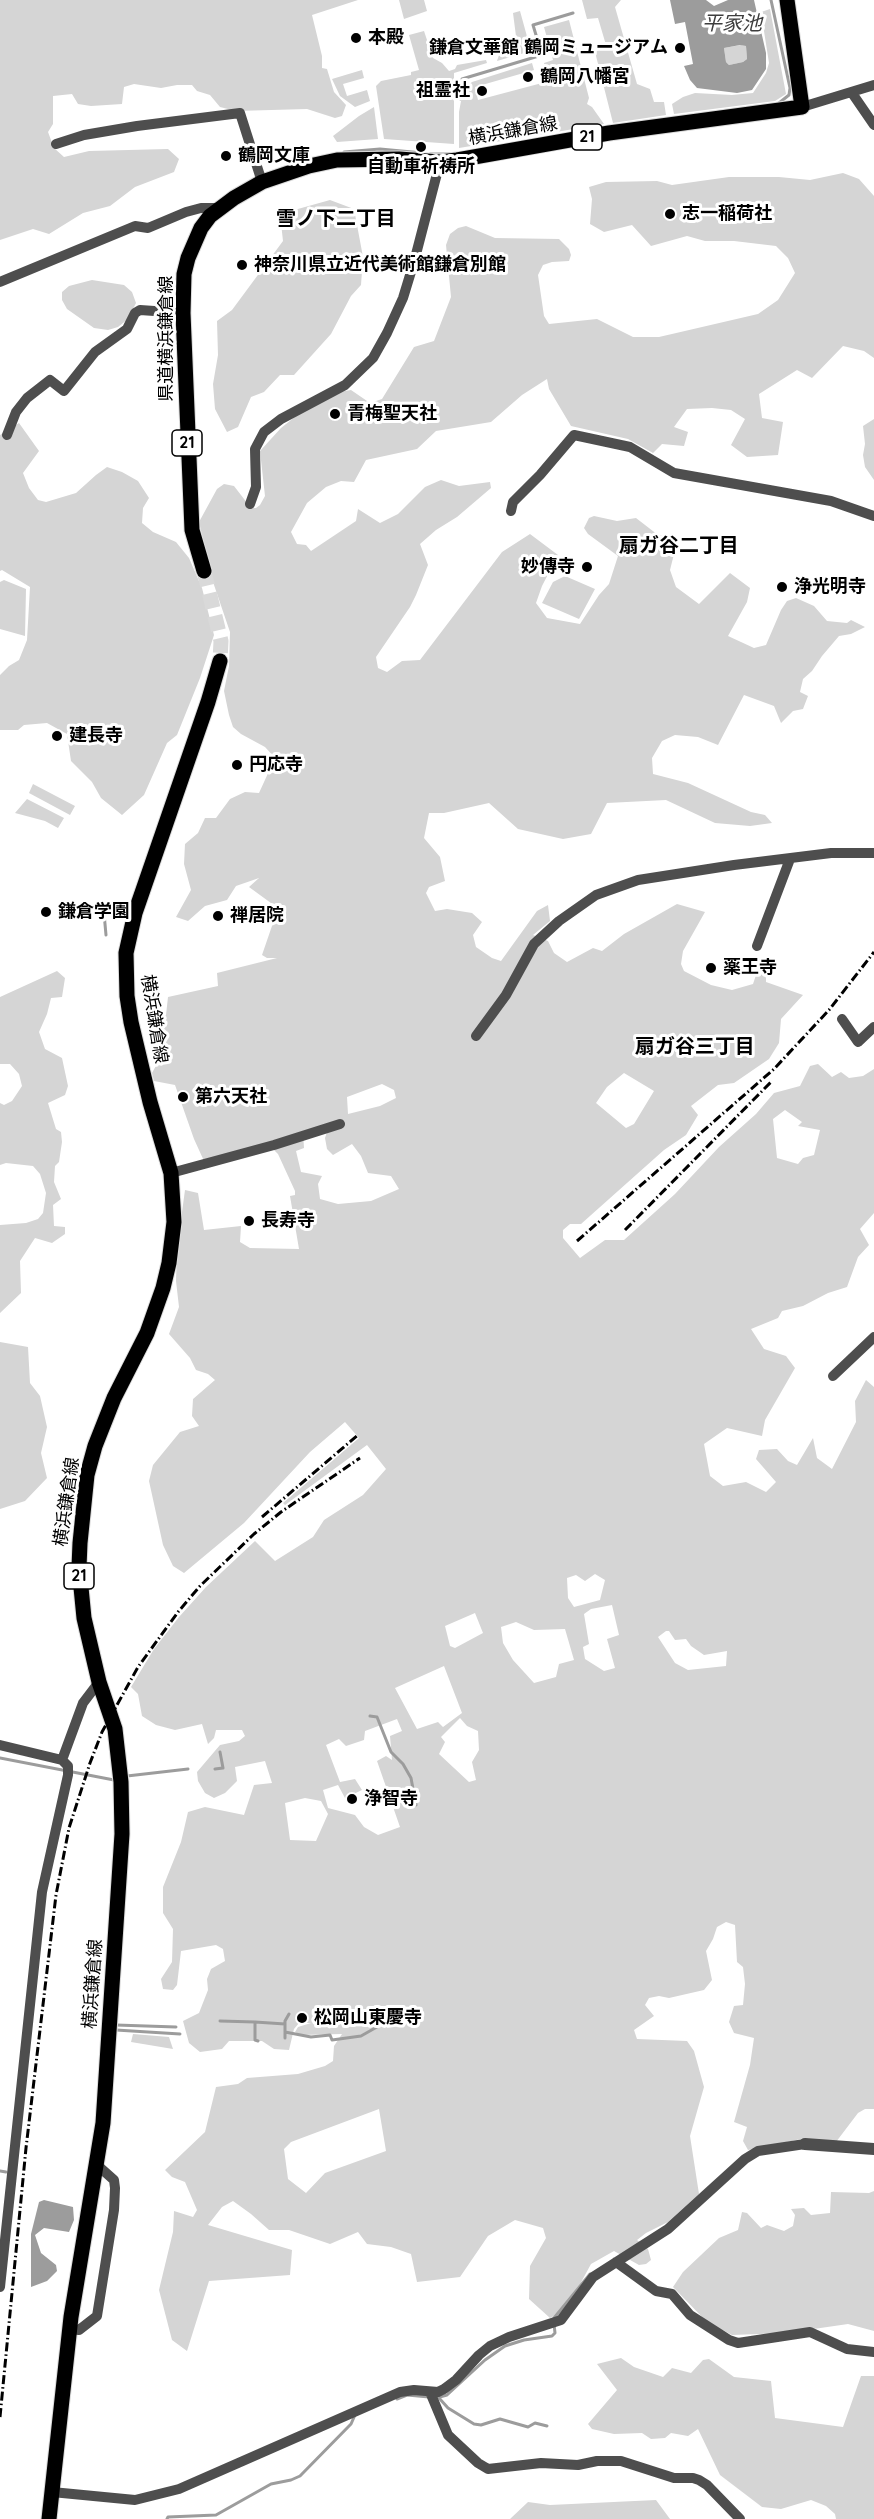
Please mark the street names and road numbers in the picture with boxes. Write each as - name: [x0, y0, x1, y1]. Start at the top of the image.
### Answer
- street label: 横浜鎌倉線: [467, 113, 559, 149]
- road number: 21: [572, 124, 602, 150]
- street label: 県道横浜鎌倉線: [156, 276, 178, 402]
- road number: 21: [172, 430, 202, 456]
- street label: 横浜鎌倉線: [136, 973, 172, 1065]
- street label: 横浜鎌倉線: [50, 1456, 84, 1548]
- road number: 21: [64, 1563, 94, 1589]
- street label: 横浜鎌倉線: [79, 1938, 107, 2030]

